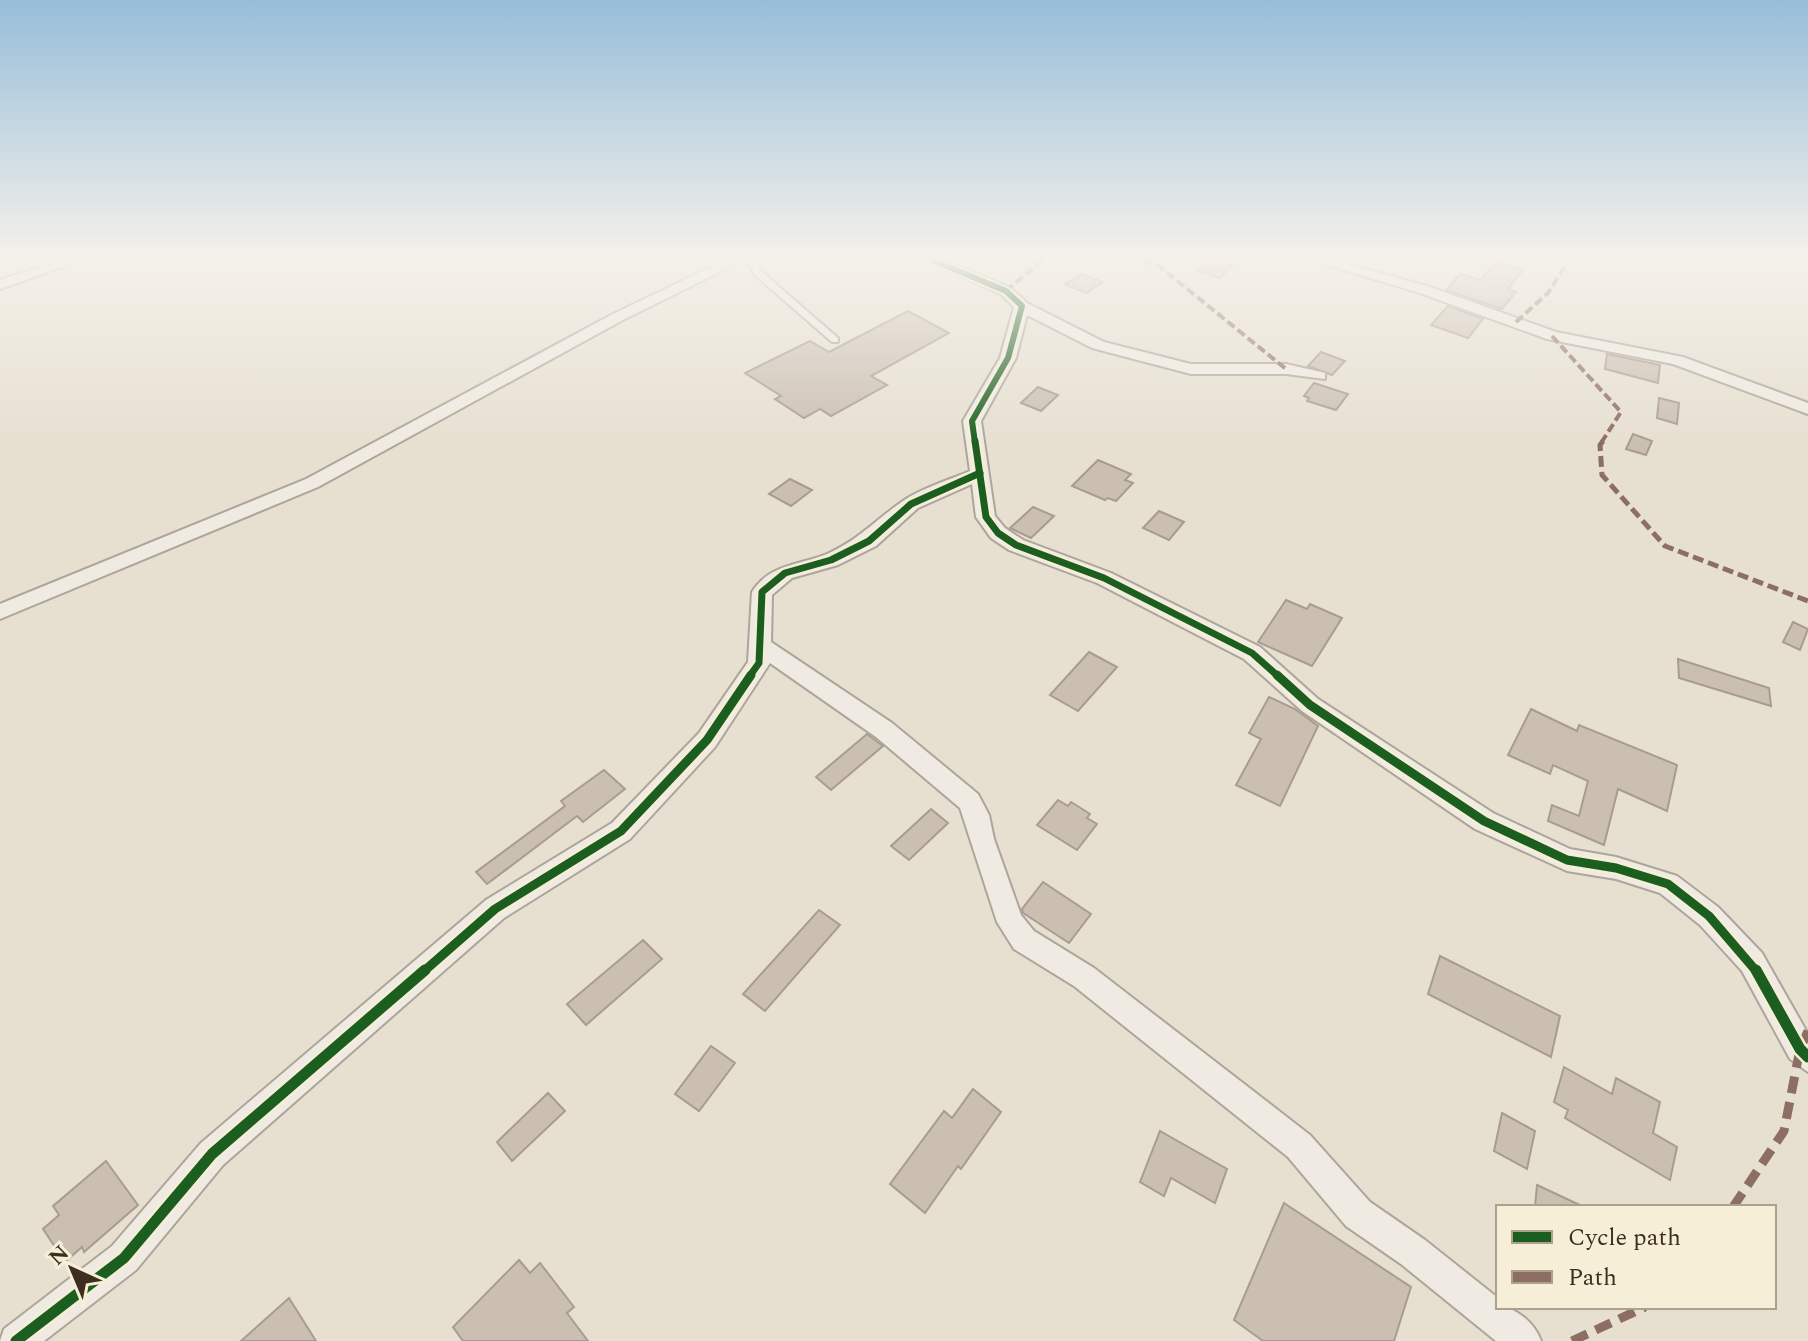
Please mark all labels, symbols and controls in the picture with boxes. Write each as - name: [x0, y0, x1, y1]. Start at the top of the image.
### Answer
- legend: [1496, 1205, 1776, 1309]
- text: Cycle path: [1568, 1220, 1681, 1256]
- north arrow: [32, 1229, 112, 1309]
- text: N: [41, 1238, 77, 1274]
- text: Path: [1568, 1260, 1617, 1296]

